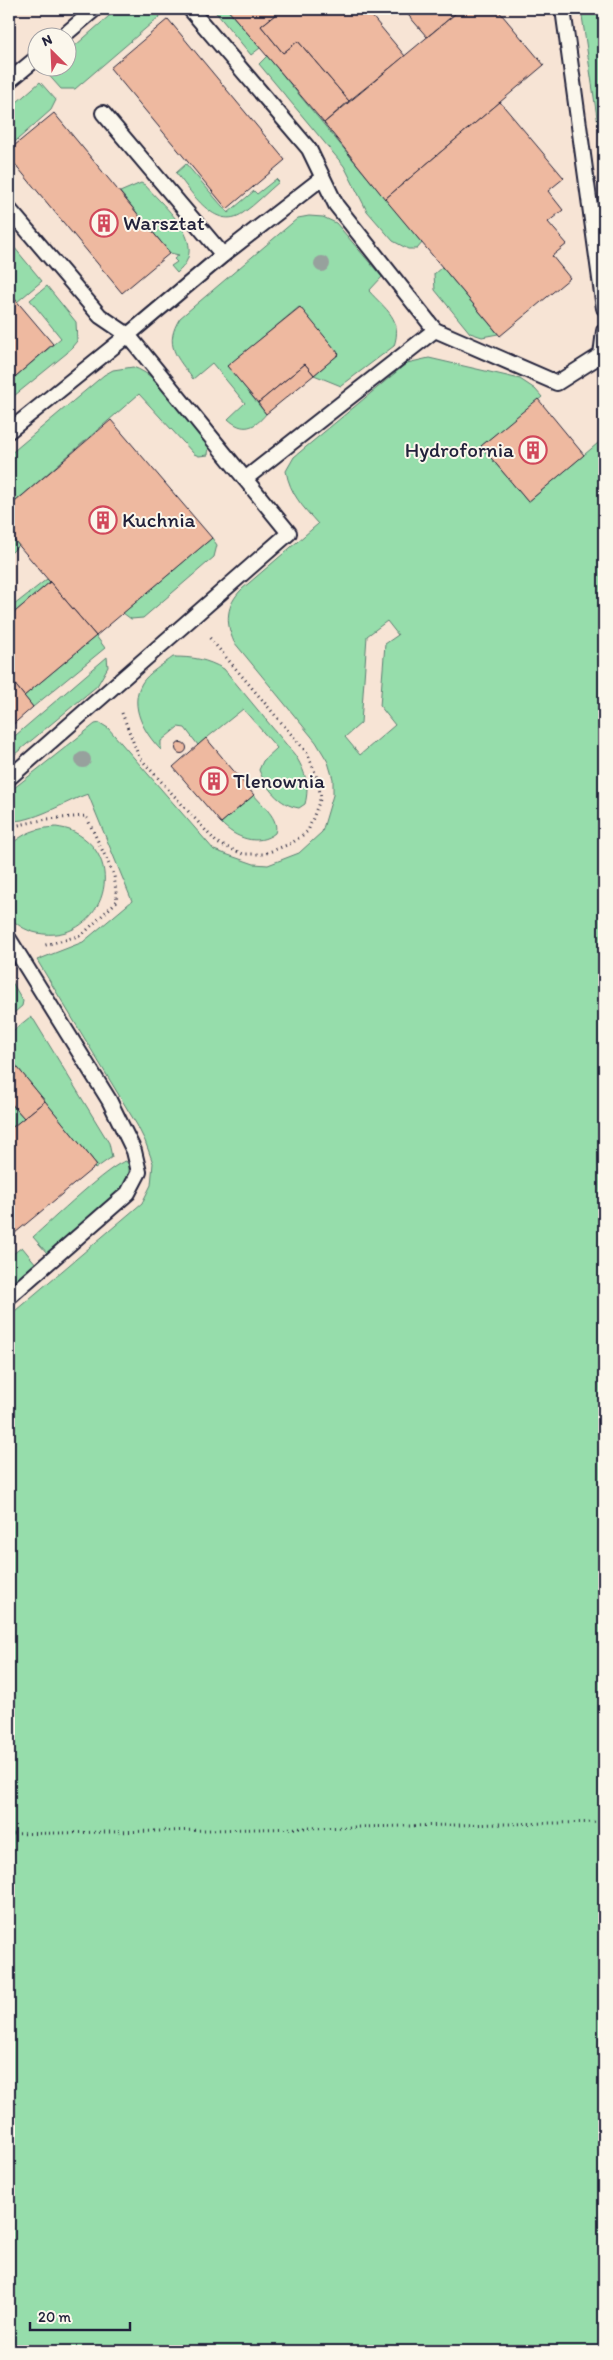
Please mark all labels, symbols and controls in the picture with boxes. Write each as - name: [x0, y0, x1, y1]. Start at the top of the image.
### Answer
- north arrow: [28, 28, 78, 78]
- text: N: [39, 31, 55, 50]
- building icon: Warsztat: [89, 208, 119, 238]
- place label: Warsztat: [123, 210, 205, 235]
- building icon: Hydrofornia: [518, 435, 548, 465]
- place label: Hydrofornia: [405, 437, 514, 462]
- building icon: Kuchnia: [88, 505, 118, 535]
- place label: Kuchnia: [122, 507, 196, 532]
- building icon: Tlenownia: [199, 766, 229, 796]
- place label: Tlenownia: [233, 768, 325, 793]
- scale bar: [30, 2300, 130, 2332]
- text: 20 m: [38, 2308, 72, 2326]

